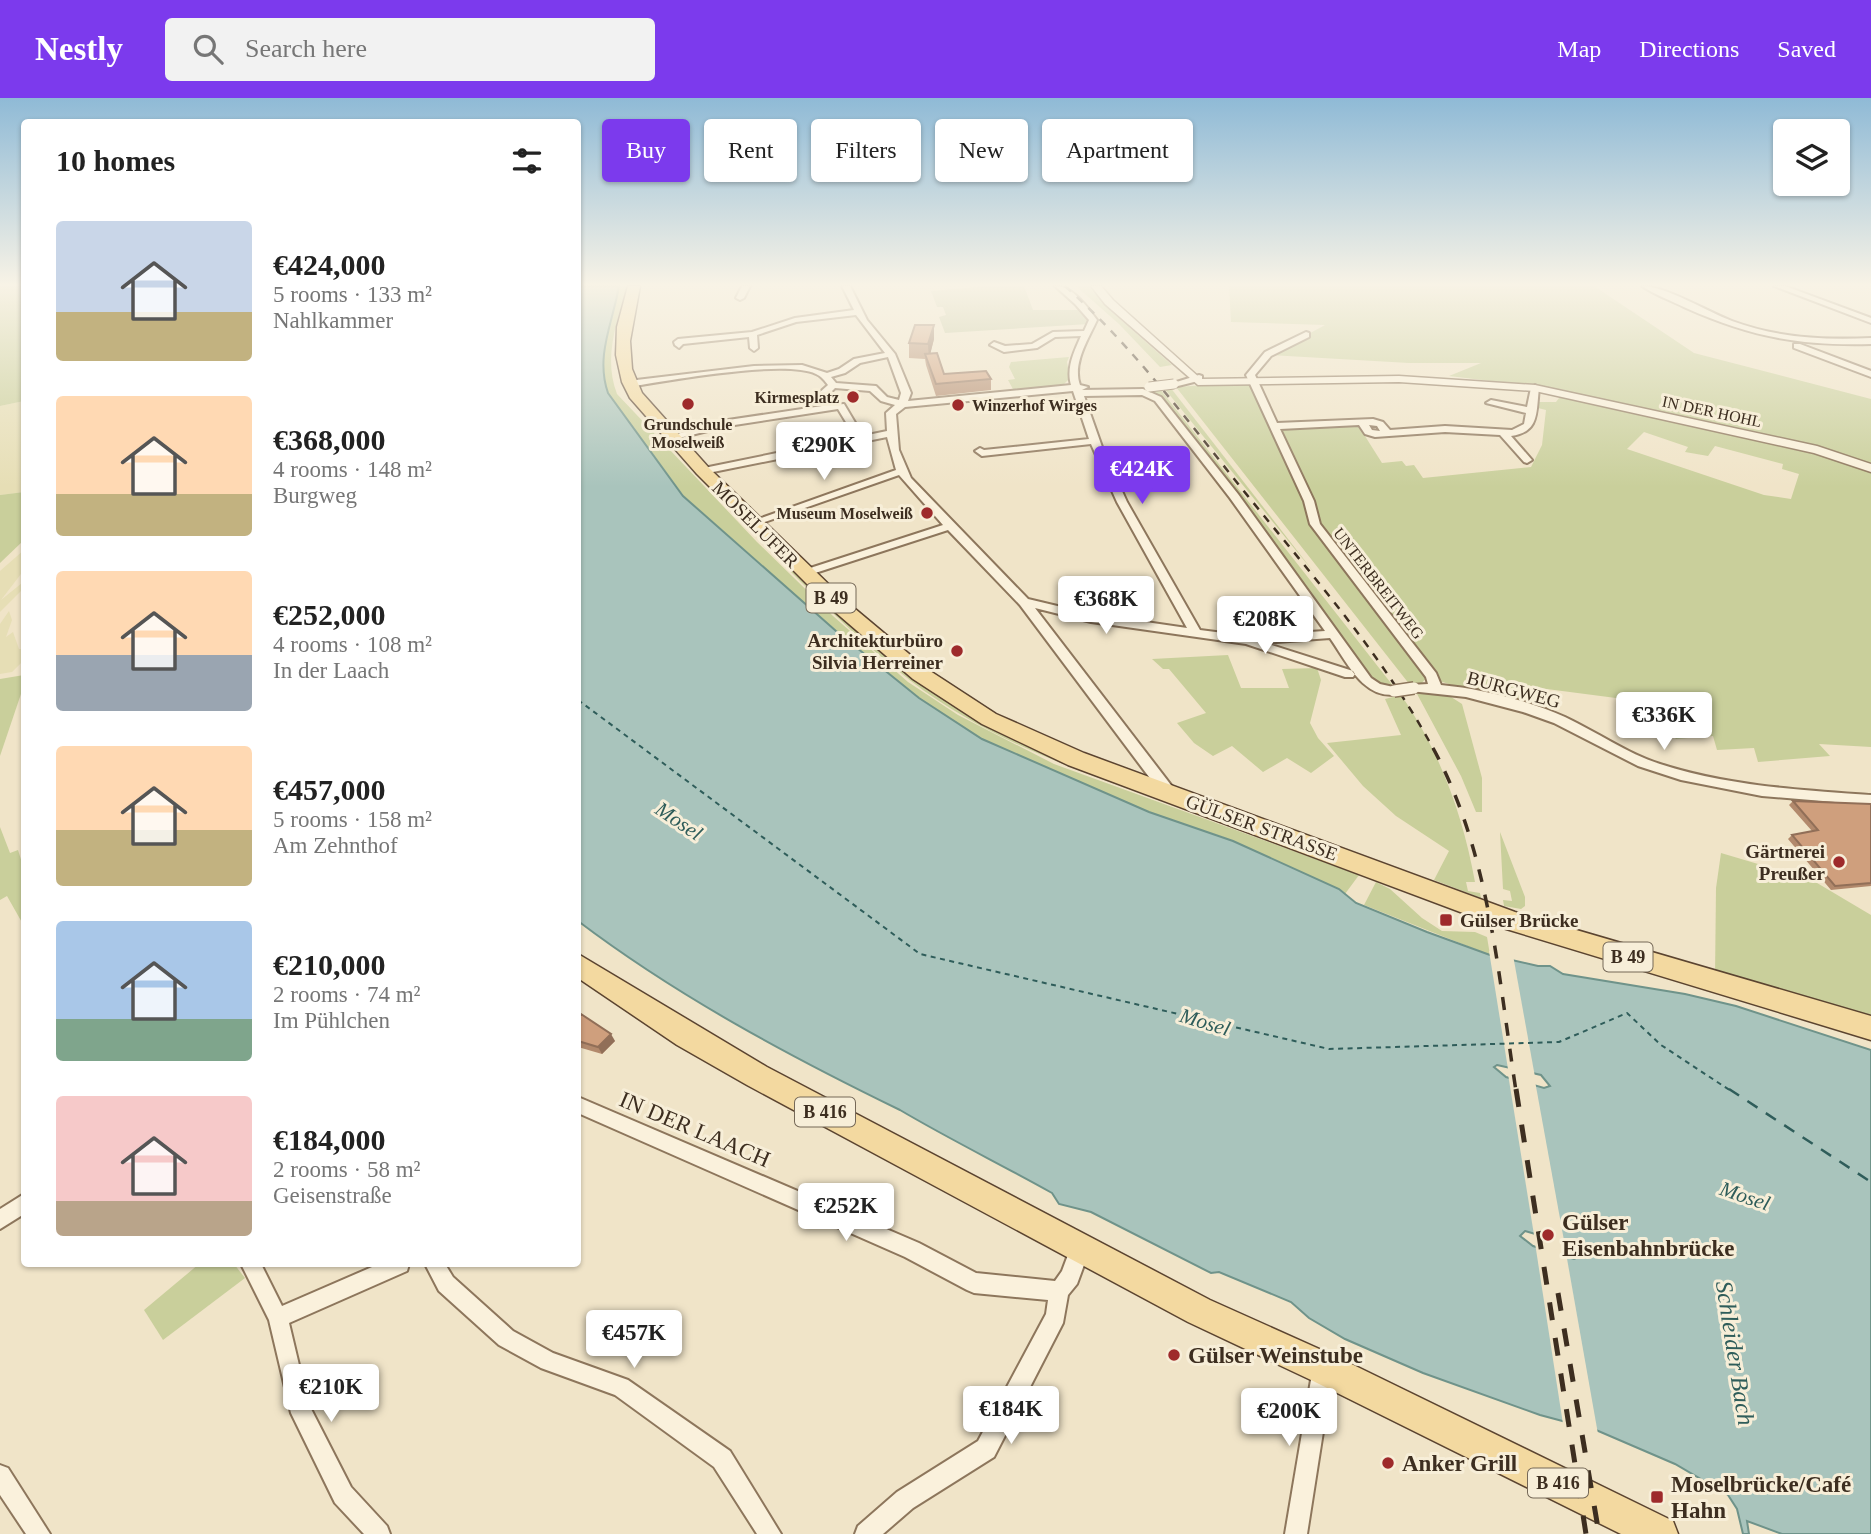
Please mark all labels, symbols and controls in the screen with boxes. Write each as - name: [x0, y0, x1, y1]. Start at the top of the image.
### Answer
- search box: [165, 18, 655, 81]
- icon: search: [189, 30, 227, 68]
- text: Nestly: [35, 31, 123, 67]
- text: Search here: [245, 34, 367, 63]
- text: Map: [1557, 36, 1601, 62]
- text: Directions: [1639, 36, 1739, 62]
- text: Saved: [1777, 36, 1836, 62]
- chip: Buy: [602, 119, 690, 182]
- chip: Rent: [704, 119, 797, 182]
- chip: Filters: [811, 119, 921, 182]
- chip: New: [935, 119, 1028, 182]
- chip: Apartment: [1042, 119, 1193, 182]
- map controls: [1773, 119, 1850, 196]
- button: layers: [1773, 119, 1850, 196]
- icon: filters: [508, 142, 546, 180]
- text: 10 homes: [56, 144, 175, 177]
- text: €424,000: [273, 248, 386, 281]
- icon: home: [112, 249, 196, 333]
- text: 5 rooms · 133 m²: [273, 282, 432, 307]
- text: Nahlkammer: [273, 308, 393, 333]
- place label: Kirmesplatz: [755, 389, 839, 407]
- marker: Kirmesplatz: [845, 389, 861, 405]
- street label: IN DER HOHL: [1661, 393, 1763, 430]
- marker: Grundschule Moselweiß: [680, 396, 696, 412]
- marker: Winzerhof Wirges: [950, 397, 966, 413]
- place label: Winzerhof Wirges: [972, 397, 1097, 415]
- place label: Grundschule Moselweiß: [644, 416, 732, 451]
- pin: €290K: [775, 422, 873, 482]
- text: €368,000: [273, 423, 386, 456]
- icon: home: [112, 424, 196, 508]
- text: €290K: [792, 432, 856, 457]
- pin: €424K: [1093, 446, 1191, 506]
- text: €424K: [1110, 456, 1174, 481]
- text: 4 rooms · 148 m²: [273, 457, 432, 482]
- street label: MOSELUFER: [708, 477, 803, 572]
- text: Burgweg: [273, 483, 357, 508]
- place label: Museum Moselweiß: [777, 505, 913, 522]
- marker: Museum Moselweiß: [919, 505, 935, 521]
- street label: UNTERBREITWEG: [1330, 524, 1427, 642]
- pin: €368K: [1057, 576, 1155, 636]
- road number: B 49: [806, 584, 856, 612]
- text: €368K: [1074, 586, 1138, 611]
- pin: €208K: [1216, 596, 1314, 656]
- text: €252,000: [273, 598, 386, 631]
- icon: home: [112, 599, 196, 683]
- text: €208K: [1233, 606, 1297, 631]
- place label: Architekturbüro Silvia Herreiner: [808, 630, 944, 673]
- text: 4 rooms · 108 m²: [273, 632, 432, 657]
- marker: Architekturbüro Silvia Herreiner: [949, 643, 965, 659]
- text: In der Laach: [273, 658, 389, 683]
- street label: BURGWEG: [1465, 667, 1563, 712]
- pin: €336K: [1615, 692, 1713, 752]
- text: €336K: [1632, 702, 1696, 727]
- text: €457,000: [273, 773, 386, 806]
- icon: home: [112, 774, 196, 858]
- street label: GÜLSER STRASSE: [1183, 790, 1341, 865]
- water label: Mosel: [650, 796, 707, 845]
- text: 5 rooms · 158 m²: [273, 807, 432, 832]
- text: Am Zehnthof: [273, 833, 398, 858]
- place label: Gärtnerei Preußer: [1745, 841, 1826, 884]
- marker: Gärtnerei Preußer: [1831, 854, 1847, 870]
- place label: Gülser Brücke: [1460, 910, 1578, 931]
- marker: Gülser Brücke: [1438, 912, 1454, 928]
- road number: B 49: [1604, 942, 1652, 972]
- text: €210,000: [273, 948, 386, 981]
- icon: home: [112, 949, 196, 1033]
- text: 2 rooms · 74 m²: [273, 982, 420, 1007]
- water label: Mosel: [1176, 1003, 1233, 1041]
- text: Im Pühlchen: [273, 1008, 390, 1033]
- street label: IN DER LAACH: [616, 1087, 774, 1172]
- road number: B 416: [795, 1098, 855, 1126]
- text: €184,000: [273, 1123, 386, 1156]
- icon: home: [112, 1124, 196, 1208]
- text: 2 rooms · 58 m²: [273, 1157, 420, 1182]
- water label: Mosel: [1716, 1176, 1773, 1216]
- text: Geisenstraße: [273, 1183, 392, 1208]
- pin: €252K: [797, 1184, 895, 1243]
- text: €252K: [814, 1193, 878, 1218]
- place label: Gülser Eisenbahnbrücke: [1562, 1210, 1735, 1261]
- marker: Gülser Eisenbahnbrücke: [1540, 1227, 1556, 1243]
- water label: Schleider Bach: [1711, 1279, 1759, 1427]
- pin: €457K: [585, 1310, 683, 1370]
- text: €457K: [602, 1320, 666, 1345]
- place label: Gülser Weinstube: [1188, 1343, 1363, 1368]
- marker: Gülser Weinstube: [1166, 1347, 1182, 1363]
- pin: €210K: [282, 1364, 380, 1424]
- text: €210K: [299, 1374, 363, 1399]
- pin: €184K: [962, 1386, 1060, 1446]
- pin: €200K: [1240, 1388, 1338, 1448]
- text: €184K: [979, 1396, 1043, 1421]
- text: €200K: [1257, 1398, 1321, 1423]
- place label: Anker Grill: [1402, 1451, 1517, 1476]
- marker: Anker Grill: [1380, 1455, 1396, 1471]
- road number: B 416: [1528, 1468, 1588, 1498]
- place label: Moselbrücke/Café Hahn: [1671, 1472, 1851, 1523]
- marker: Moselbrücke/Café Hahn: [1649, 1489, 1665, 1505]

